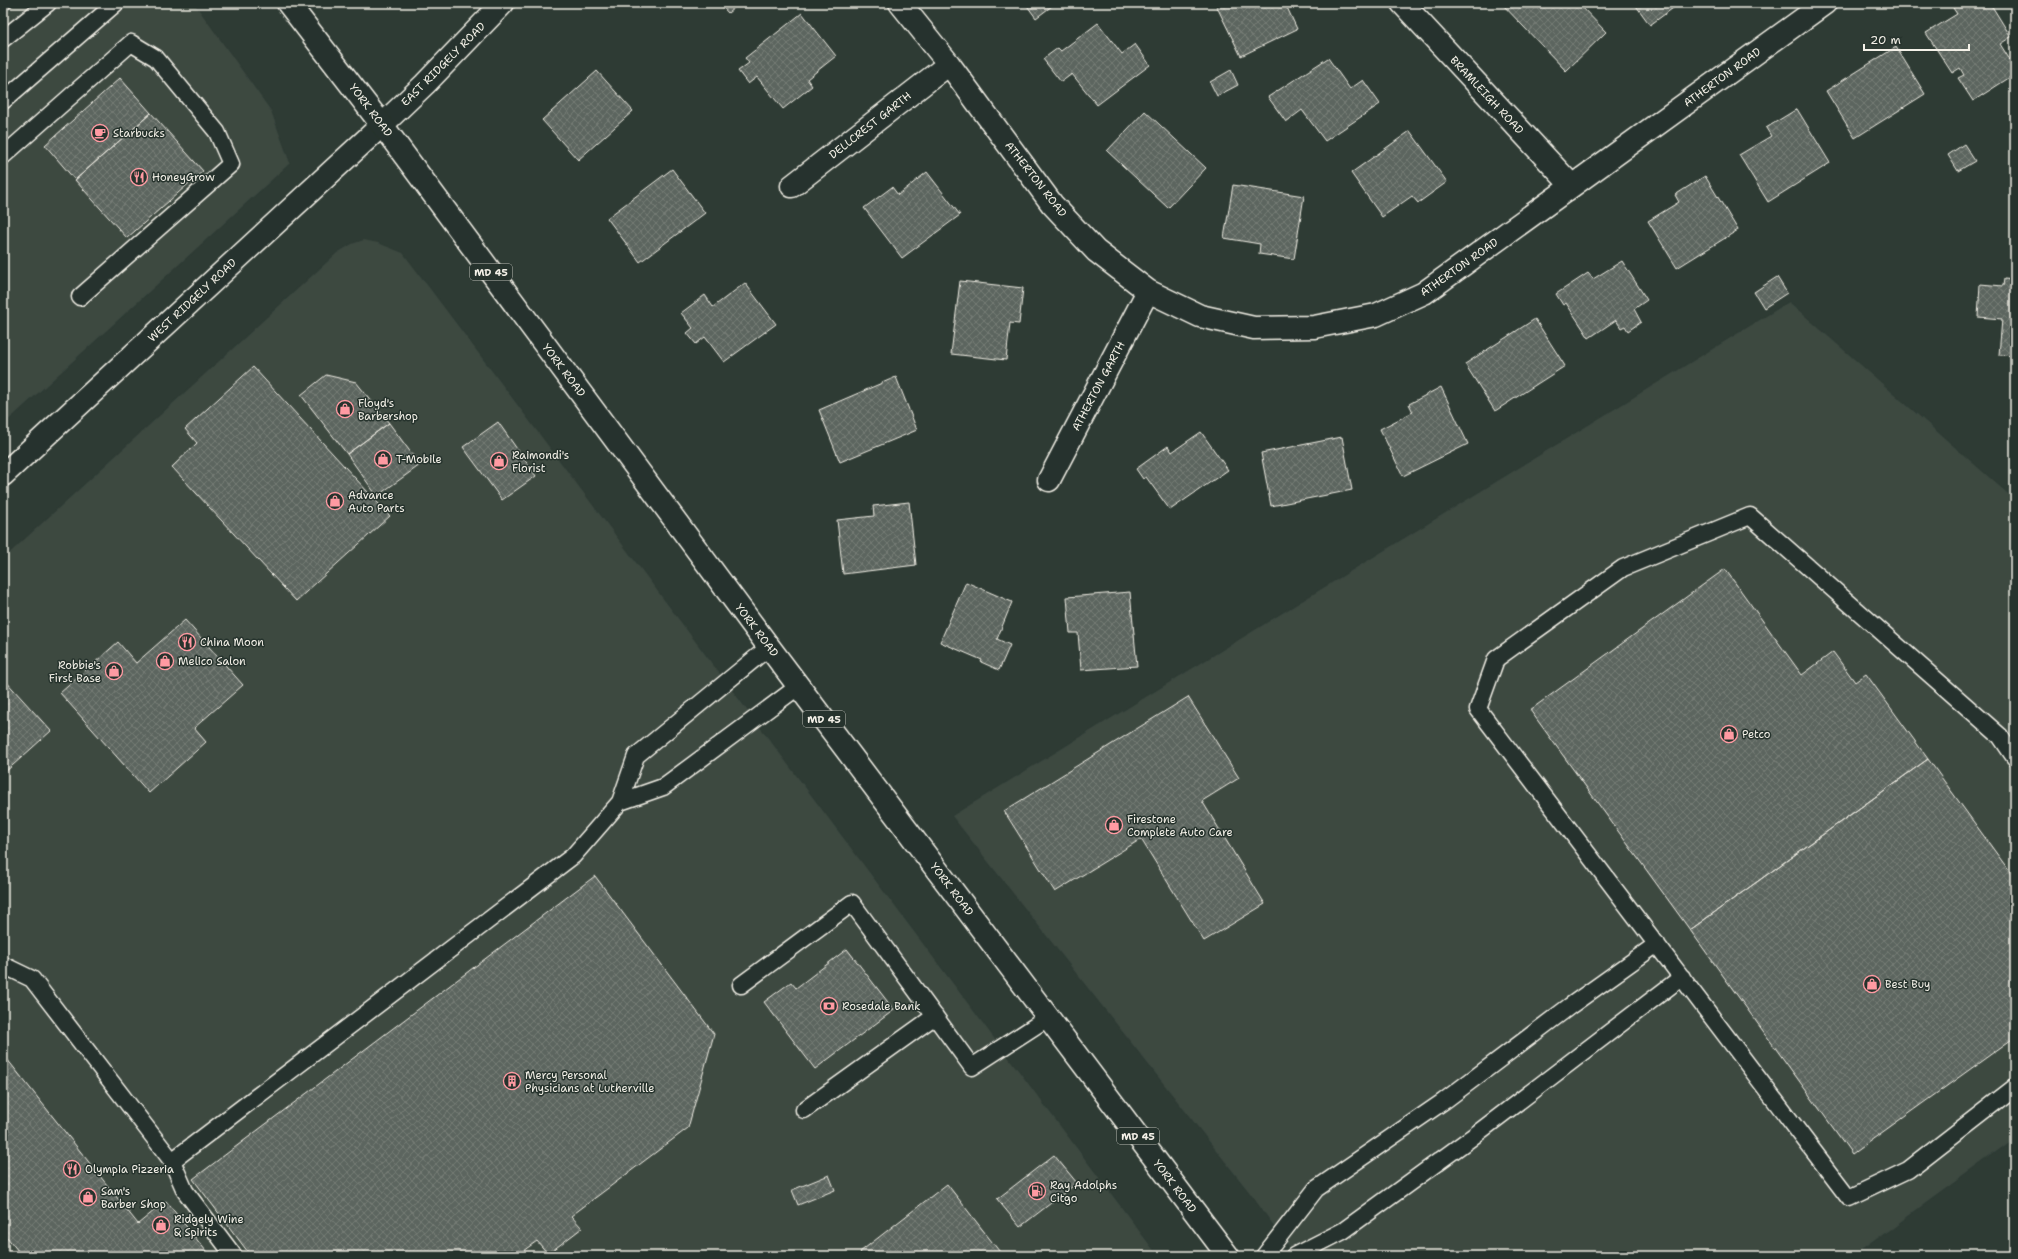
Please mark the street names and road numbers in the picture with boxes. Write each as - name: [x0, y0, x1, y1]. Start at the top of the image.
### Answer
- street label: EAST RIDGELY ROAD: [398, 19, 489, 110]
- street label: ATHERTON ROAD: [1681, 44, 1764, 111]
- street label: BRAMLEIGH ROAD: [1446, 53, 1527, 138]
- street label: YORK ROAD: [346, 81, 396, 140]
- street label: DELLCREST GARTH: [826, 88, 915, 162]
- street label: ATHERTON ROAD: [1001, 138, 1070, 220]
- street label: ATHERTON ROAD: [1417, 235, 1501, 300]
- street label: WEST RIDGELY ROAD: [145, 255, 240, 345]
- road number: MD 45: [470, 264, 512, 280]
- street label: ATHERTON GARTH: [1068, 339, 1128, 434]
- street label: YORK ROAD: [539, 341, 589, 400]
- street label: YORK ROAD: [732, 601, 782, 660]
- road number: MD 45: [803, 711, 845, 727]
- street label: YORK ROAD: [927, 860, 977, 919]
- road number: MD 45: [1117, 1128, 1159, 1144]
- street label: YORK ROAD: [1150, 1157, 1200, 1216]

